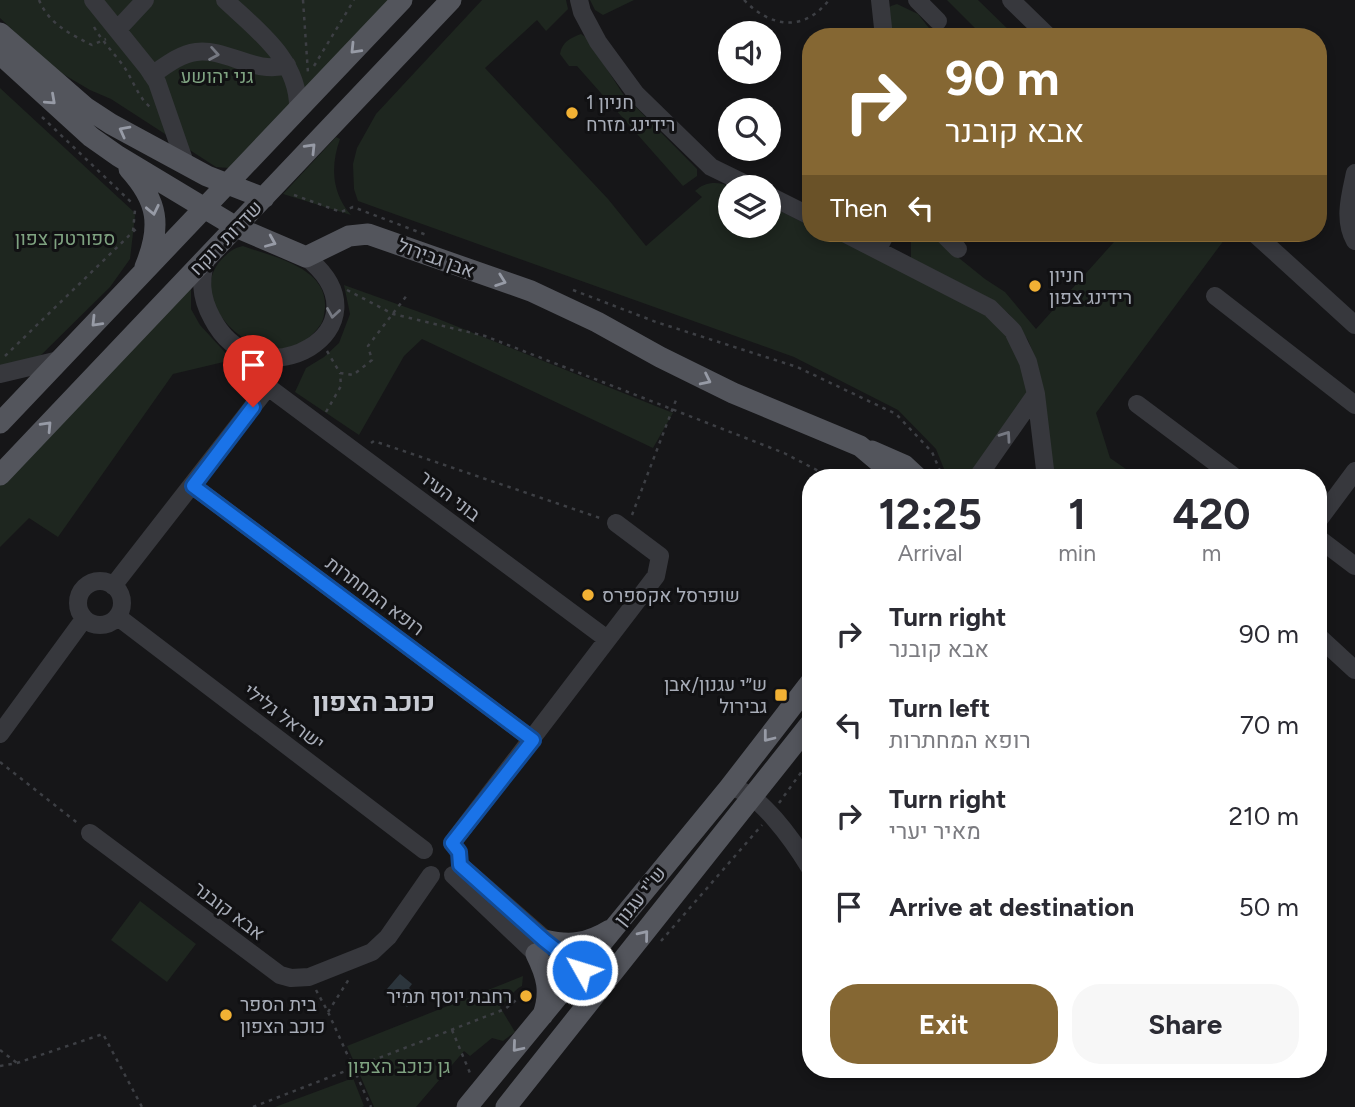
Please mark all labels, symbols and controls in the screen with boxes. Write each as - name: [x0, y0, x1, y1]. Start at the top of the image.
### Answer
- map controls: [718, 21, 781, 238]
- button: sound: [718, 21, 781, 84]
- one-way arrow: [350, 41, 363, 54]
- one-way arrow: [208, 46, 220, 61]
- text: 90 m: [945, 48, 1060, 107]
- icon: right: [830, 56, 921, 147]
- park label: גני יהושע: [180, 65, 254, 88]
- one-way arrow: [42, 91, 55, 104]
- place label: 1 חניון רידינג מזרח: [586, 91, 675, 136]
- button: search: [718, 98, 781, 161]
- marker: 1 חניון רידינג מזרח: [564, 105, 580, 121]
- text: אבא קובנר: [945, 112, 1084, 150]
- one-way arrow: [119, 126, 132, 139]
- one-way arrow: [303, 143, 316, 156]
- button: layers: [718, 175, 781, 238]
- icon: left: [902, 189, 940, 227]
- text: Then: [830, 192, 888, 224]
- street label: שדרות רוקח: [185, 196, 267, 280]
- one-way arrow: [144, 204, 159, 216]
- park label: ספורטק צפון: [15, 227, 115, 250]
- street label: אבן גבירול: [394, 233, 478, 283]
- one-way arrow: [263, 234, 276, 248]
- place label: חניון רידינג צפון: [1049, 264, 1132, 309]
- one-way arrow: [495, 273, 507, 287]
- marker: חניון רידינג צפון: [1027, 278, 1043, 294]
- one-way arrow: [326, 307, 341, 319]
- one-way arrow: [92, 314, 104, 327]
- pin: [223, 335, 283, 407]
- icon: arrive: [234, 346, 272, 384]
- one-way arrow: [699, 371, 711, 385]
- one-way arrow: [38, 421, 51, 434]
- one-way arrow: [998, 431, 1011, 444]
- street label: בוני העיר: [415, 466, 485, 526]
- text: 12:25: [878, 489, 982, 540]
- text: 1: [1068, 489, 1086, 540]
- text: 420: [1172, 489, 1251, 540]
- text: Arrival: [898, 539, 963, 567]
- text: min: [1058, 539, 1096, 567]
- text: m: [1202, 539, 1221, 567]
- street label: רופא המחתרות: [321, 552, 429, 640]
- place label: שופרסל אקספרס: [602, 584, 740, 607]
- marker: שופרסל אקספרס: [580, 587, 596, 603]
- text: Turn right: [889, 601, 1006, 633]
- icon: right: [830, 615, 868, 653]
- text: 90 m: [1239, 618, 1299, 650]
- text: אבא קובנר: [889, 635, 989, 663]
- place label: ש״י עגנון/אבן גבירול: [664, 673, 767, 718]
- street label: ישראל גלילי: [239, 679, 329, 755]
- district label: כוכב הצפון: [313, 686, 435, 718]
- marker: ש״י עגנון/אבן גבירול: [773, 687, 789, 703]
- text: Turn left: [889, 692, 990, 724]
- icon: left: [830, 706, 868, 744]
- text: 70 m: [1240, 709, 1299, 741]
- text: רופא המחתרות: [889, 726, 1031, 754]
- one-way arrow: [764, 730, 777, 742]
- text: Turn right: [889, 783, 1006, 815]
- icon: right: [830, 797, 868, 835]
- text: 210 m: [1229, 800, 1299, 832]
- text: מאיר יערי: [889, 817, 981, 845]
- street label: ש''י עגנון: [609, 862, 671, 930]
- street label: אבא קובנר: [189, 877, 269, 945]
- icon: arrive: [830, 888, 868, 926]
- text: Arrive at destination: [889, 891, 1134, 923]
- text: 50 m: [1239, 891, 1299, 923]
- one-way arrow: [636, 930, 648, 943]
- position arrow: [545, 933, 619, 1007]
- button: Exit: [830, 984, 1058, 1064]
- button: Share: [1072, 984, 1299, 1064]
- place label: רחבת יוסף תמיר: [386, 985, 512, 1008]
- marker: רחבת יוסף תמיר: [518, 988, 534, 1004]
- place label: בית הספר כוכב הצפון: [240, 993, 325, 1038]
- marker: בית הספר כוכב הצפון: [218, 1007, 234, 1023]
- one-way arrow: [513, 1039, 525, 1052]
- park label: גן כוכב הצפון: [348, 1055, 450, 1078]

